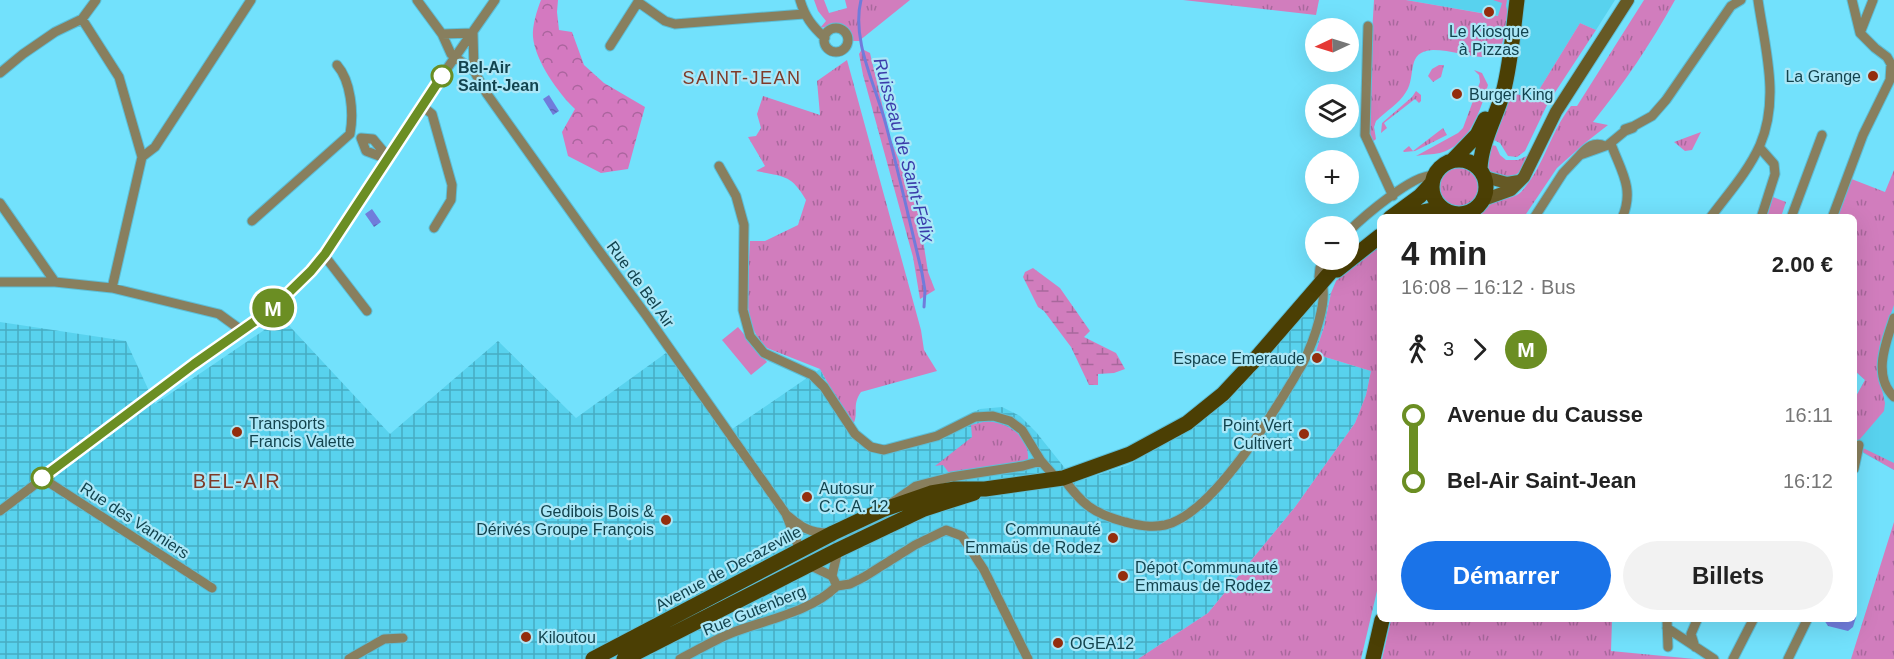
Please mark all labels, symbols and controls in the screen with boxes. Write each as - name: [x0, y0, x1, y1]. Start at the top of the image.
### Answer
- marker: Le Kiosque à Pizzas: [1482, 5, 1496, 19]
- north arrow: [1305, 18, 1359, 72]
- map controls: [1305, 18, 1359, 270]
- place label: Le Kiosque à Pizzas: [1449, 23, 1529, 58]
- water label: Ruisseau de Saint-Félix: [870, 56, 939, 245]
- place label: Bel-Air Saint-Jean: [458, 59, 539, 94]
- marker: Bel-Air Saint-Jean: [431, 65, 453, 87]
- district label: SAINT-JEAN: [682, 68, 802, 88]
- place label: La Grange: [1785, 68, 1861, 85]
- marker: La Grange: [1866, 69, 1880, 83]
- button: layers: [1305, 84, 1359, 138]
- place label: Burger King: [1469, 86, 1554, 103]
- marker: Burger King: [1450, 87, 1464, 101]
- button: +: [1305, 150, 1359, 204]
- button: −: [1305, 216, 1359, 270]
- text: 4 min: [1401, 235, 1487, 272]
- street label: Rue de Bel Air: [604, 238, 678, 331]
- text: 2.00 €: [1772, 252, 1833, 277]
- text: 16:08 – 16:12 · Bus: [1401, 276, 1576, 298]
- line badge: M: [254, 288, 292, 328]
- text: M: [264, 297, 282, 320]
- icon: walk: [1401, 333, 1434, 366]
- icon: forward: [1463, 333, 1496, 366]
- text: 3: [1443, 338, 1454, 360]
- text: M: [1517, 338, 1535, 361]
- place label: Espace Emeraude: [1173, 350, 1305, 367]
- marker: Espace Emeraude: [1310, 351, 1324, 365]
- text: Avenue du Causse: [1447, 402, 1643, 427]
- text: 16:11: [1784, 404, 1833, 426]
- place label: Transports Francis Valette: [249, 415, 355, 450]
- place label: Point Vert Cultivert: [1223, 417, 1293, 452]
- marker: Transports Francis Valette: [230, 425, 244, 439]
- marker: Point Vert Cultivert: [1297, 427, 1311, 441]
- unlabelled marker: [31, 467, 53, 489]
- text: Bel-Air Saint-Jean: [1447, 468, 1637, 493]
- district label: BEL-AIR: [193, 470, 281, 492]
- text: 16:12: [1783, 470, 1833, 492]
- street label: Rue des Vanniers: [77, 479, 192, 562]
- place label: Autosur C.C.A. 12: [819, 480, 888, 515]
- marker: Autosur C.C.A. 12: [800, 490, 814, 504]
- place label: Gedibois Bois & Dérivés Groupe François: [476, 503, 654, 538]
- marker: Gedibois Bois & Dérivés Groupe François: [659, 513, 673, 527]
- place label: Communauté Emmaüs de Rodez: [965, 521, 1101, 556]
- street label: Avenue de Decazeville: [653, 523, 804, 614]
- marker: Communauté Emmaüs de Rodez: [1106, 531, 1120, 545]
- button: Démarrer: [1401, 541, 1611, 610]
- button: Billets: [1623, 541, 1833, 610]
- place label: Dépot Communauté Emmaus de Rodez: [1135, 559, 1278, 594]
- marker: Dépot Communauté Emmaus de Rodez: [1116, 569, 1130, 583]
- street label: Rue Gutenberg: [700, 582, 808, 639]
- place label: Kiloutou: [538, 629, 596, 646]
- marker: Kiloutou: [519, 630, 533, 644]
- place label: OGEA12: [1070, 635, 1134, 652]
- marker: OGEA12: [1051, 636, 1065, 650]

